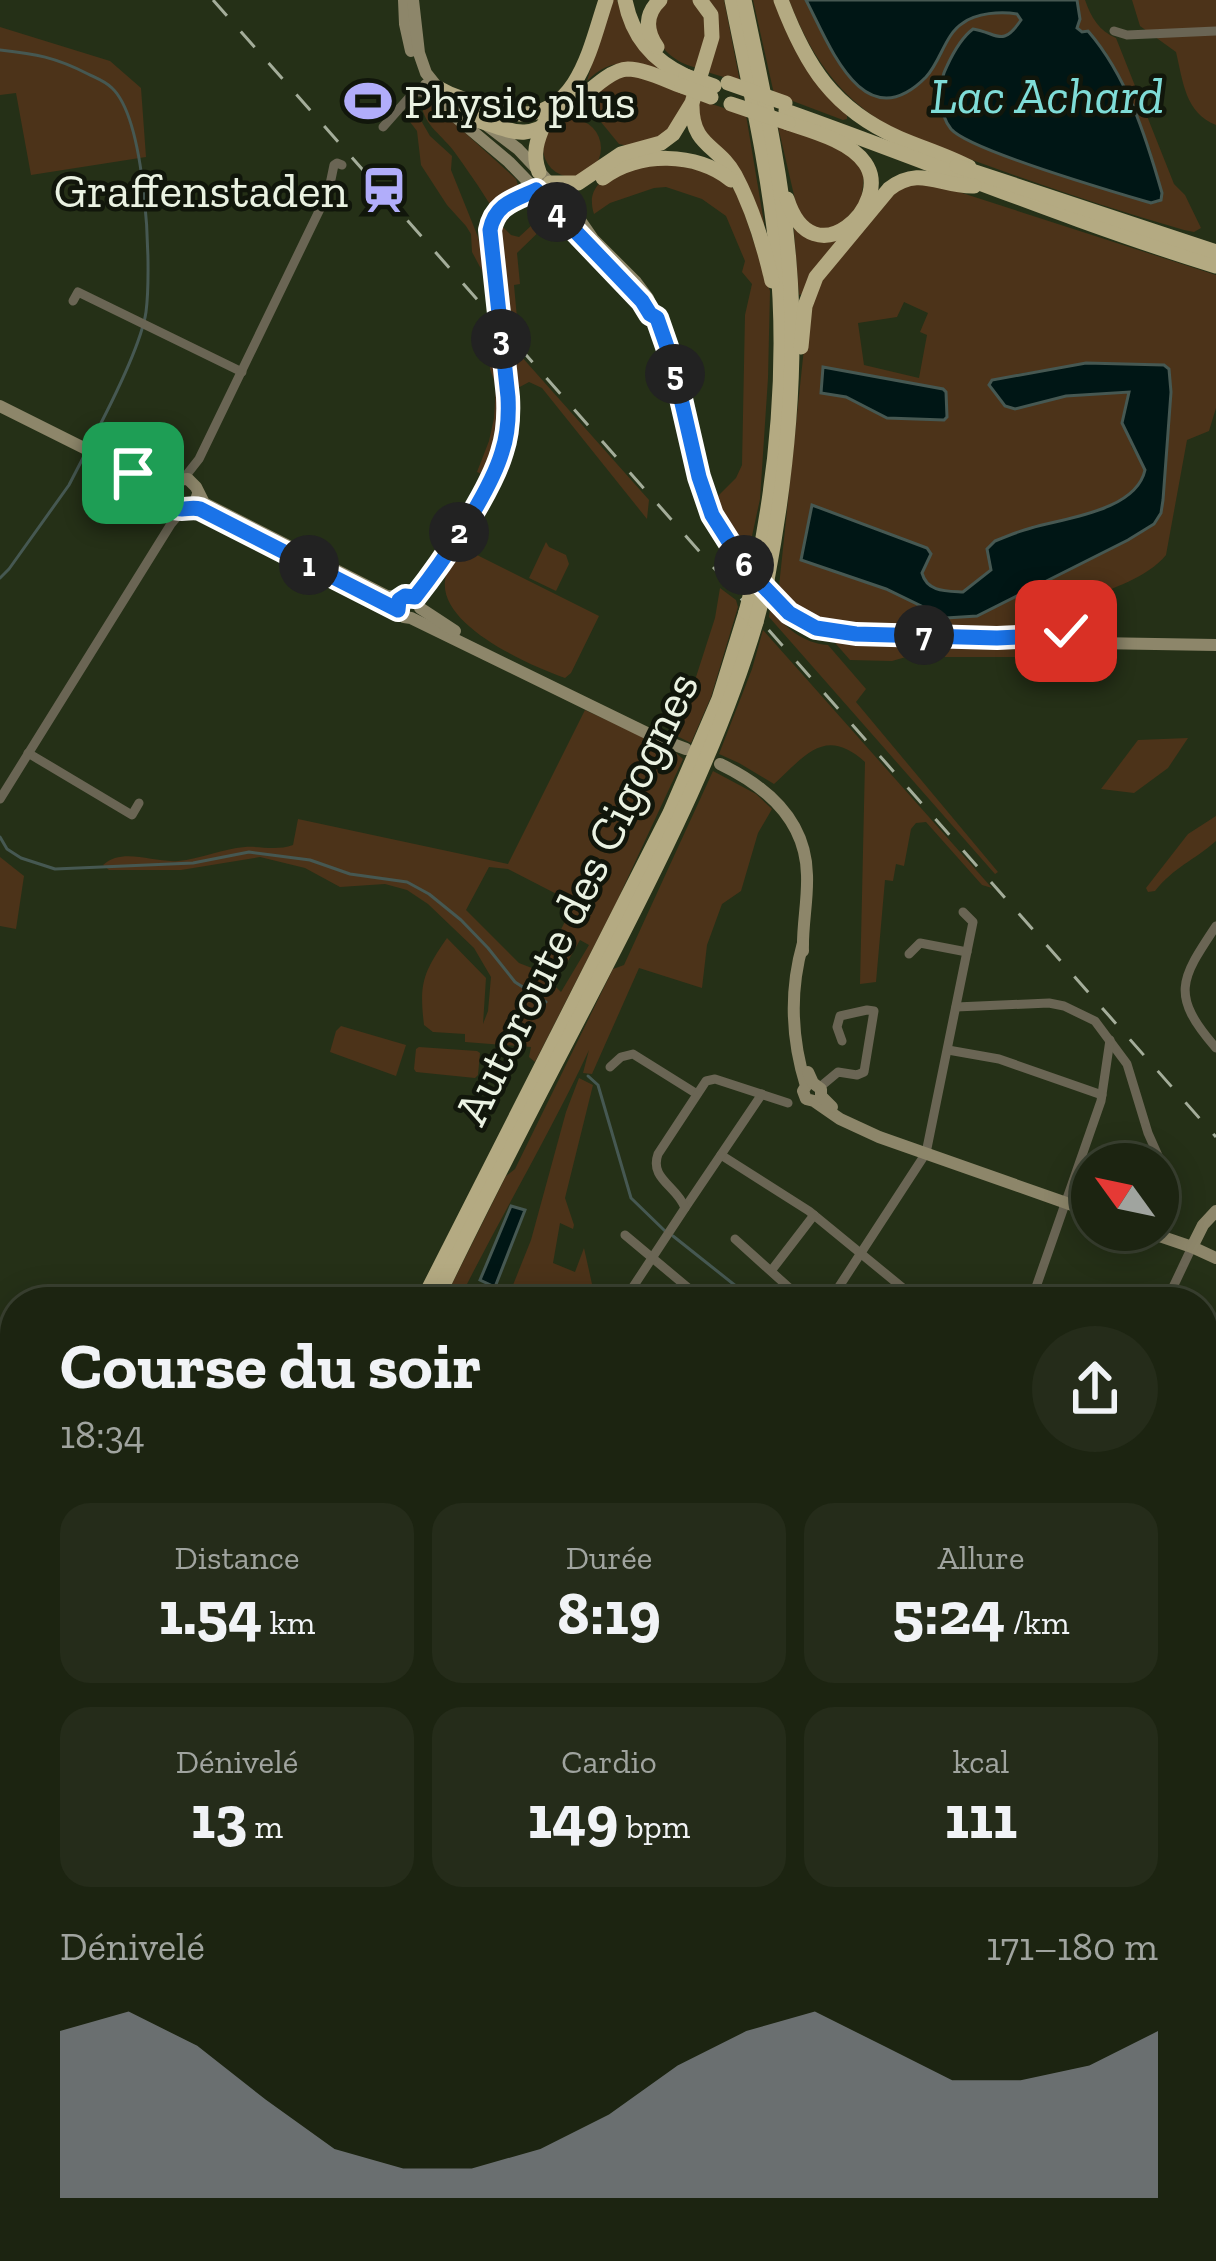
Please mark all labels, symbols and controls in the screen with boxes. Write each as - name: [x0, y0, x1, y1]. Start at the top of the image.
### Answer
- water label: Lac Achard: [930, 65, 1164, 126]
- place label: Physic plus: [404, 73, 636, 130]
- sports icon: Physic plus: [343, 76, 393, 126]
- place label: Graffenstaden: [54, 162, 348, 219]
- station icon: Graffenstaden: [359, 165, 409, 215]
- pin: 4: [527, 182, 587, 242]
- text: 4: [548, 192, 566, 231]
- pin: 3: [471, 309, 531, 369]
- text: 3: [492, 319, 510, 358]
- pin: 5: [645, 344, 705, 404]
- text: 5: [666, 354, 684, 393]
- pin: [82, 422, 184, 524]
- icon: arrive: [100, 440, 166, 506]
- pin: 2: [429, 502, 489, 562]
- text: 2: [450, 512, 468, 551]
- pin: 1: [279, 535, 339, 595]
- pin: 6: [714, 535, 774, 595]
- text: 1: [302, 545, 316, 584]
- text: 6: [735, 545, 753, 584]
- pin: [1015, 580, 1117, 682]
- icon: check: [1033, 598, 1099, 664]
- pin: 7: [894, 605, 954, 665]
- text: 7: [916, 615, 932, 654]
- street label: Autoroute des Cigognes: [442, 663, 710, 1133]
- north arrow: [1071, 1143, 1179, 1251]
- map controls: [1071, 1143, 1179, 1251]
- text: Course du soir: [60, 1326, 481, 1405]
- button: share: [1032, 1326, 1158, 1452]
- text: 18:34: [60, 1411, 145, 1458]
- text: Distance: [175, 1538, 299, 1577]
- text: Durée: [566, 1538, 652, 1577]
- text: Allure: [938, 1538, 1024, 1577]
- text: 1.54: [159, 1577, 262, 1649]
- text: 8:19: [557, 1577, 661, 1649]
- text: 5:24: [893, 1577, 1005, 1649]
- text: km: [262, 1603, 315, 1642]
- text: /km: [1005, 1603, 1069, 1642]
- text: Dénivelé: [176, 1742, 298, 1781]
- text: Cardio: [561, 1742, 657, 1781]
- text: kcal: [953, 1742, 1009, 1781]
- text: 13: [191, 1781, 247, 1853]
- text: 149: [528, 1781, 618, 1853]
- text: 111: [945, 1781, 1017, 1853]
- text: m: [247, 1807, 283, 1846]
- text: bpm: [618, 1807, 690, 1846]
- text: Dénivelé: [60, 1923, 205, 1970]
- text: 171–180 m: [986, 1923, 1158, 1970]

